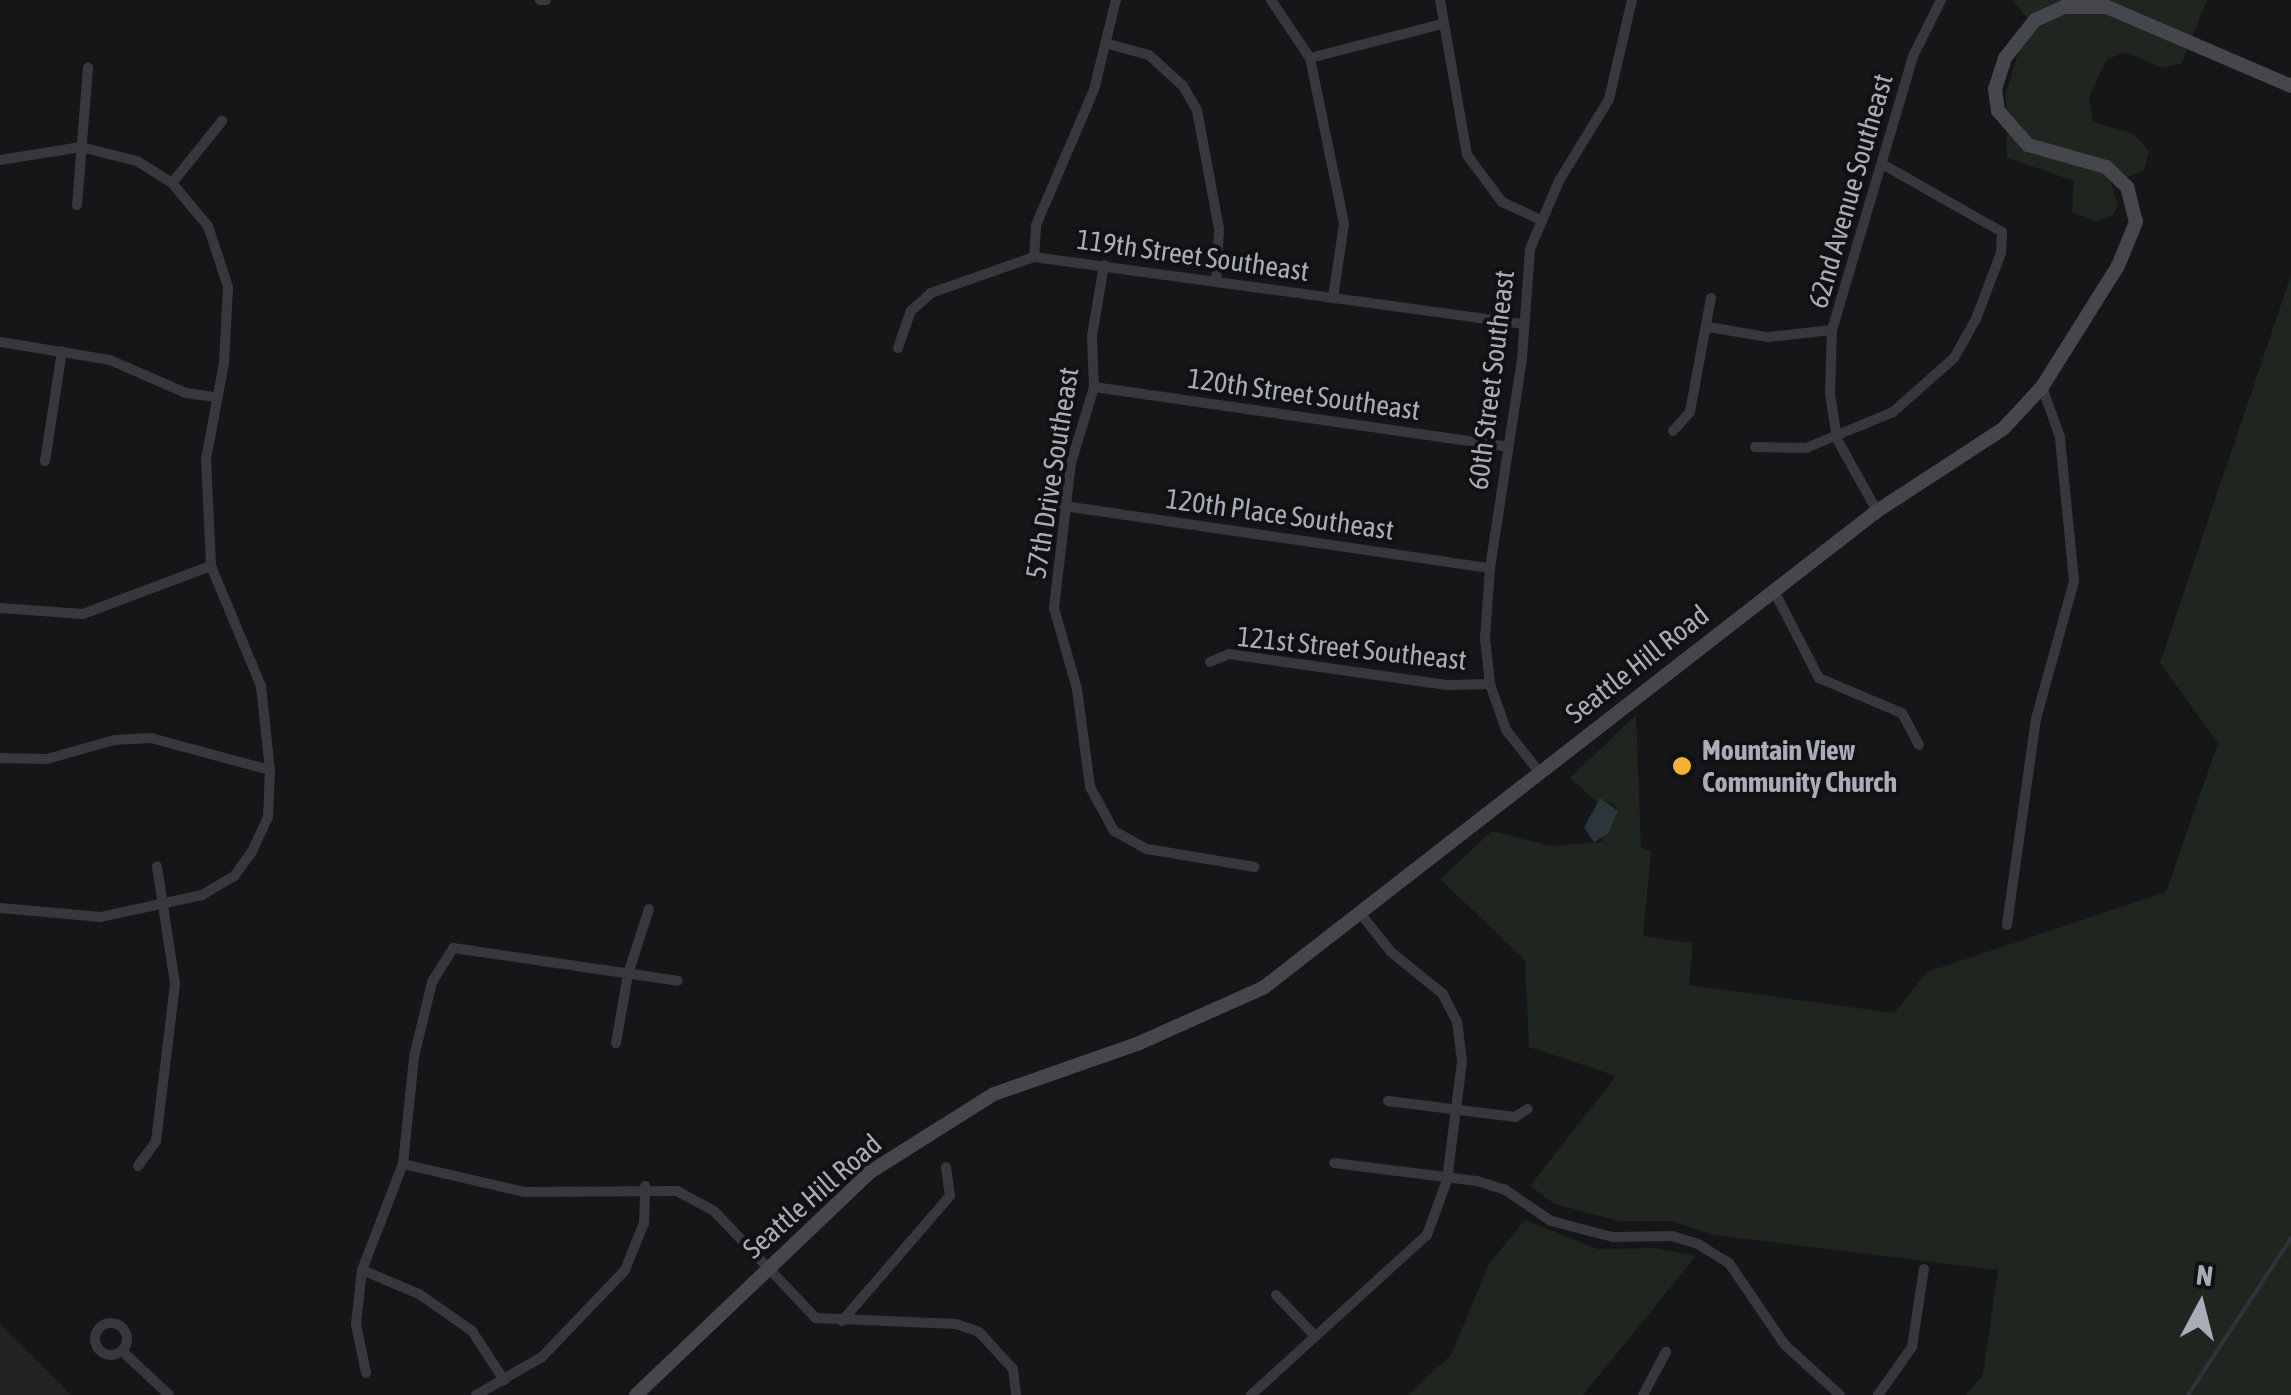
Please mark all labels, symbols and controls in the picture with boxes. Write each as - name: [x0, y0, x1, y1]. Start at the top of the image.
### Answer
- street label: 62nd Avenue Southeast: [1800, 70, 1900, 312]
- street label: 119th Street Southeast: [1075, 222, 1311, 288]
- street label: 60th Street Southeast: [1461, 268, 1521, 492]
- street label: 120th Street Southeast: [1186, 361, 1422, 427]
- street label: 57th Drive Southeast: [1019, 365, 1085, 581]
- street label: 120th Place Southeast: [1164, 481, 1396, 547]
- street label: Seattle Hill Road: [1559, 598, 1715, 730]
- street label: 121st Street Southeast: [1236, 619, 1468, 677]
- place label: Mountain View Community Church: [1702, 733, 1897, 799]
- marker: Mountain View Community Church: [1671, 755, 1693, 777]
- street label: Seattle Hill Road: [736, 1127, 888, 1265]
- north arrow: [2151, 1255, 2251, 1355]
- text: N: [2195, 1258, 2215, 1292]

